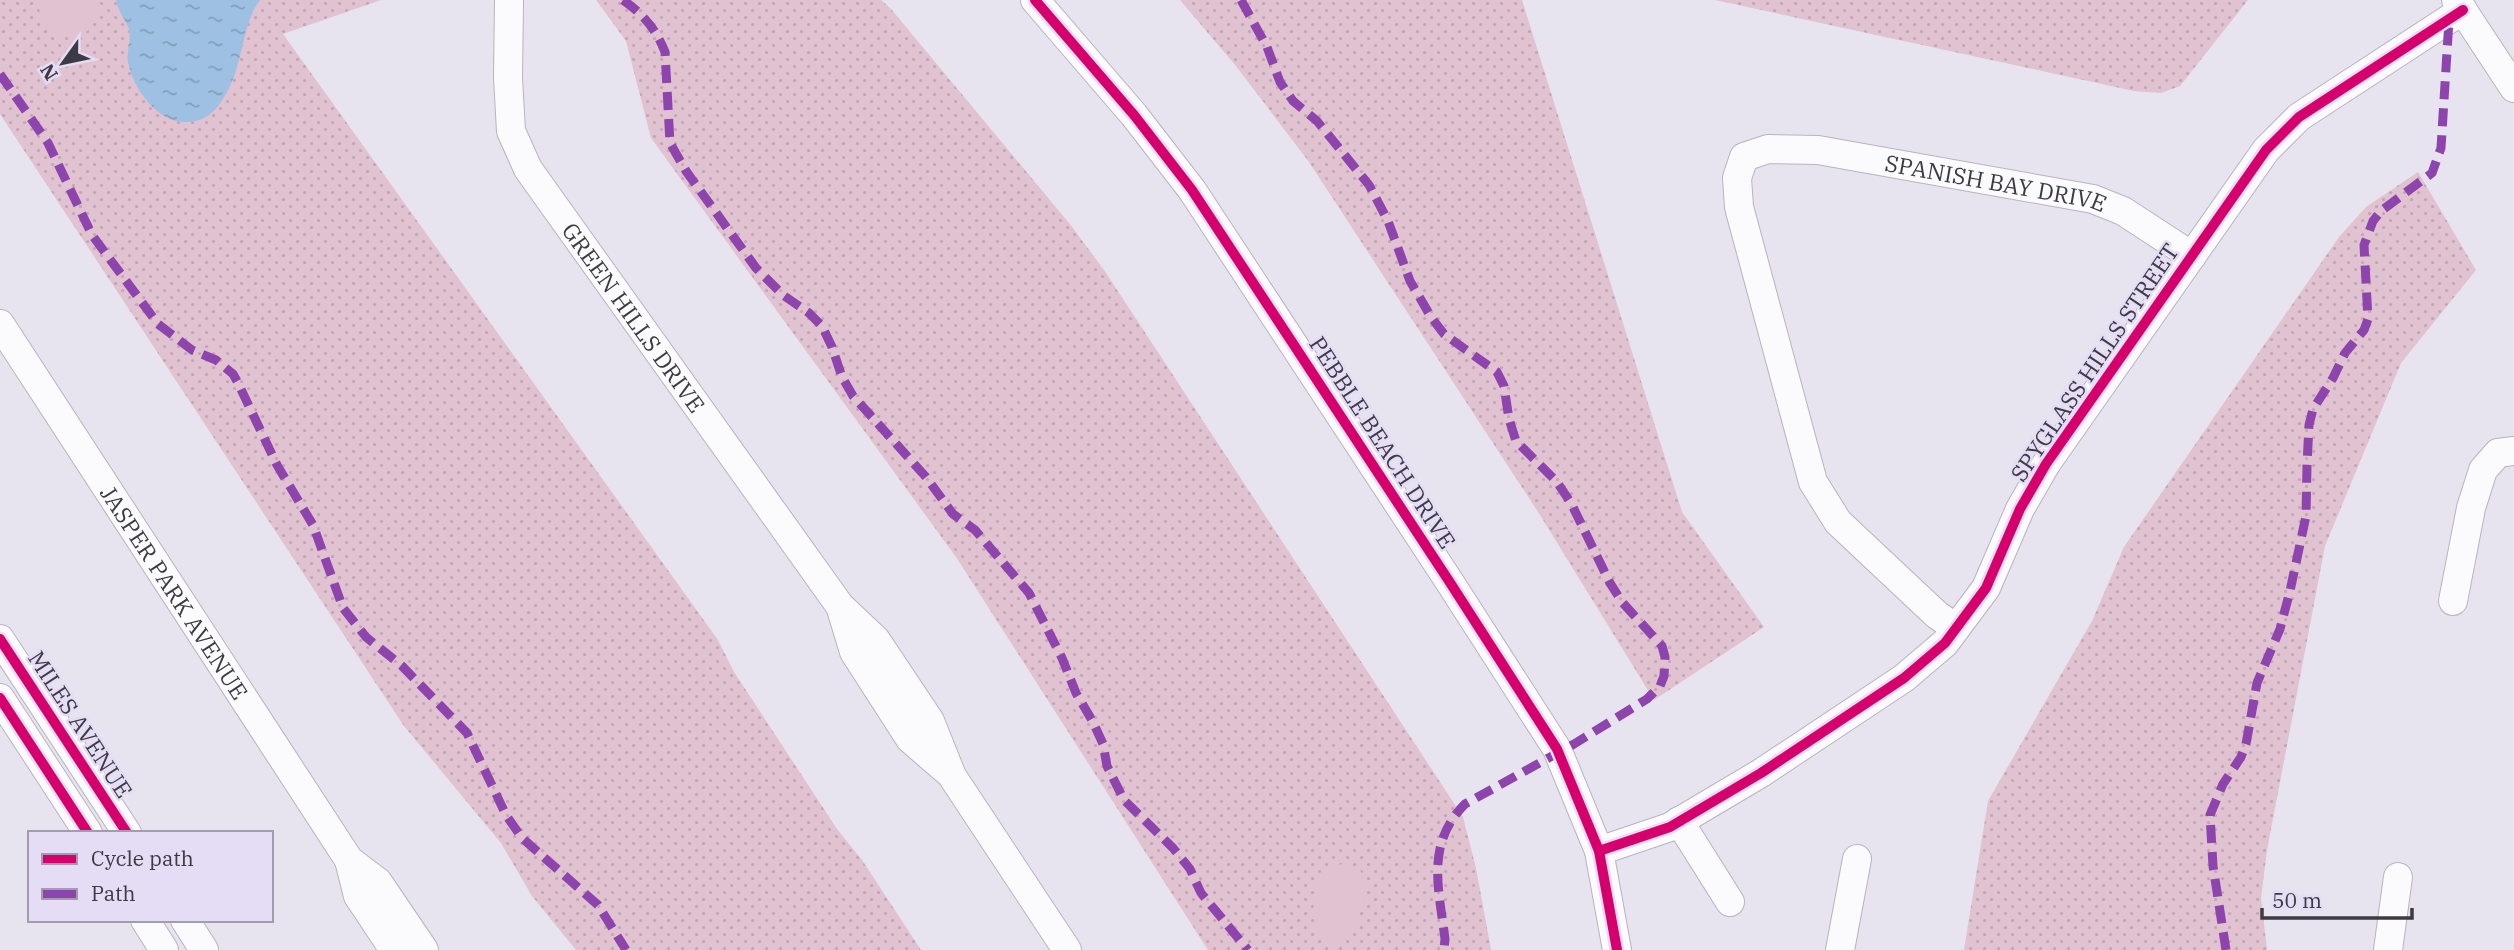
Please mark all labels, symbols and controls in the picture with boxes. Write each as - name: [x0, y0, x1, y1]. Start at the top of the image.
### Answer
- north arrow: [28, 28, 98, 98]
- text: N: [35, 59, 63, 85]
- street label: SPANISH BAY DRIVE: [1883, 147, 2111, 218]
- street label: GREEN HILLS DRIVE: [556, 216, 712, 418]
- street label: SPYGLASS HILLS STREET: [2003, 237, 2185, 487]
- street label: PEBBLE BEACH DRIVE: [1303, 330, 1463, 554]
- street label: JASPER PARK AVENUE: [94, 479, 255, 705]
- street label: MILES AVENUE: [22, 645, 140, 803]
- legend: [28, 831, 273, 922]
- text: Cycle path: [91, 844, 194, 872]
- scale bar: [2262, 876, 2412, 920]
- text: Path: [91, 879, 136, 907]
- text: 50 m: [2272, 886, 2322, 914]

